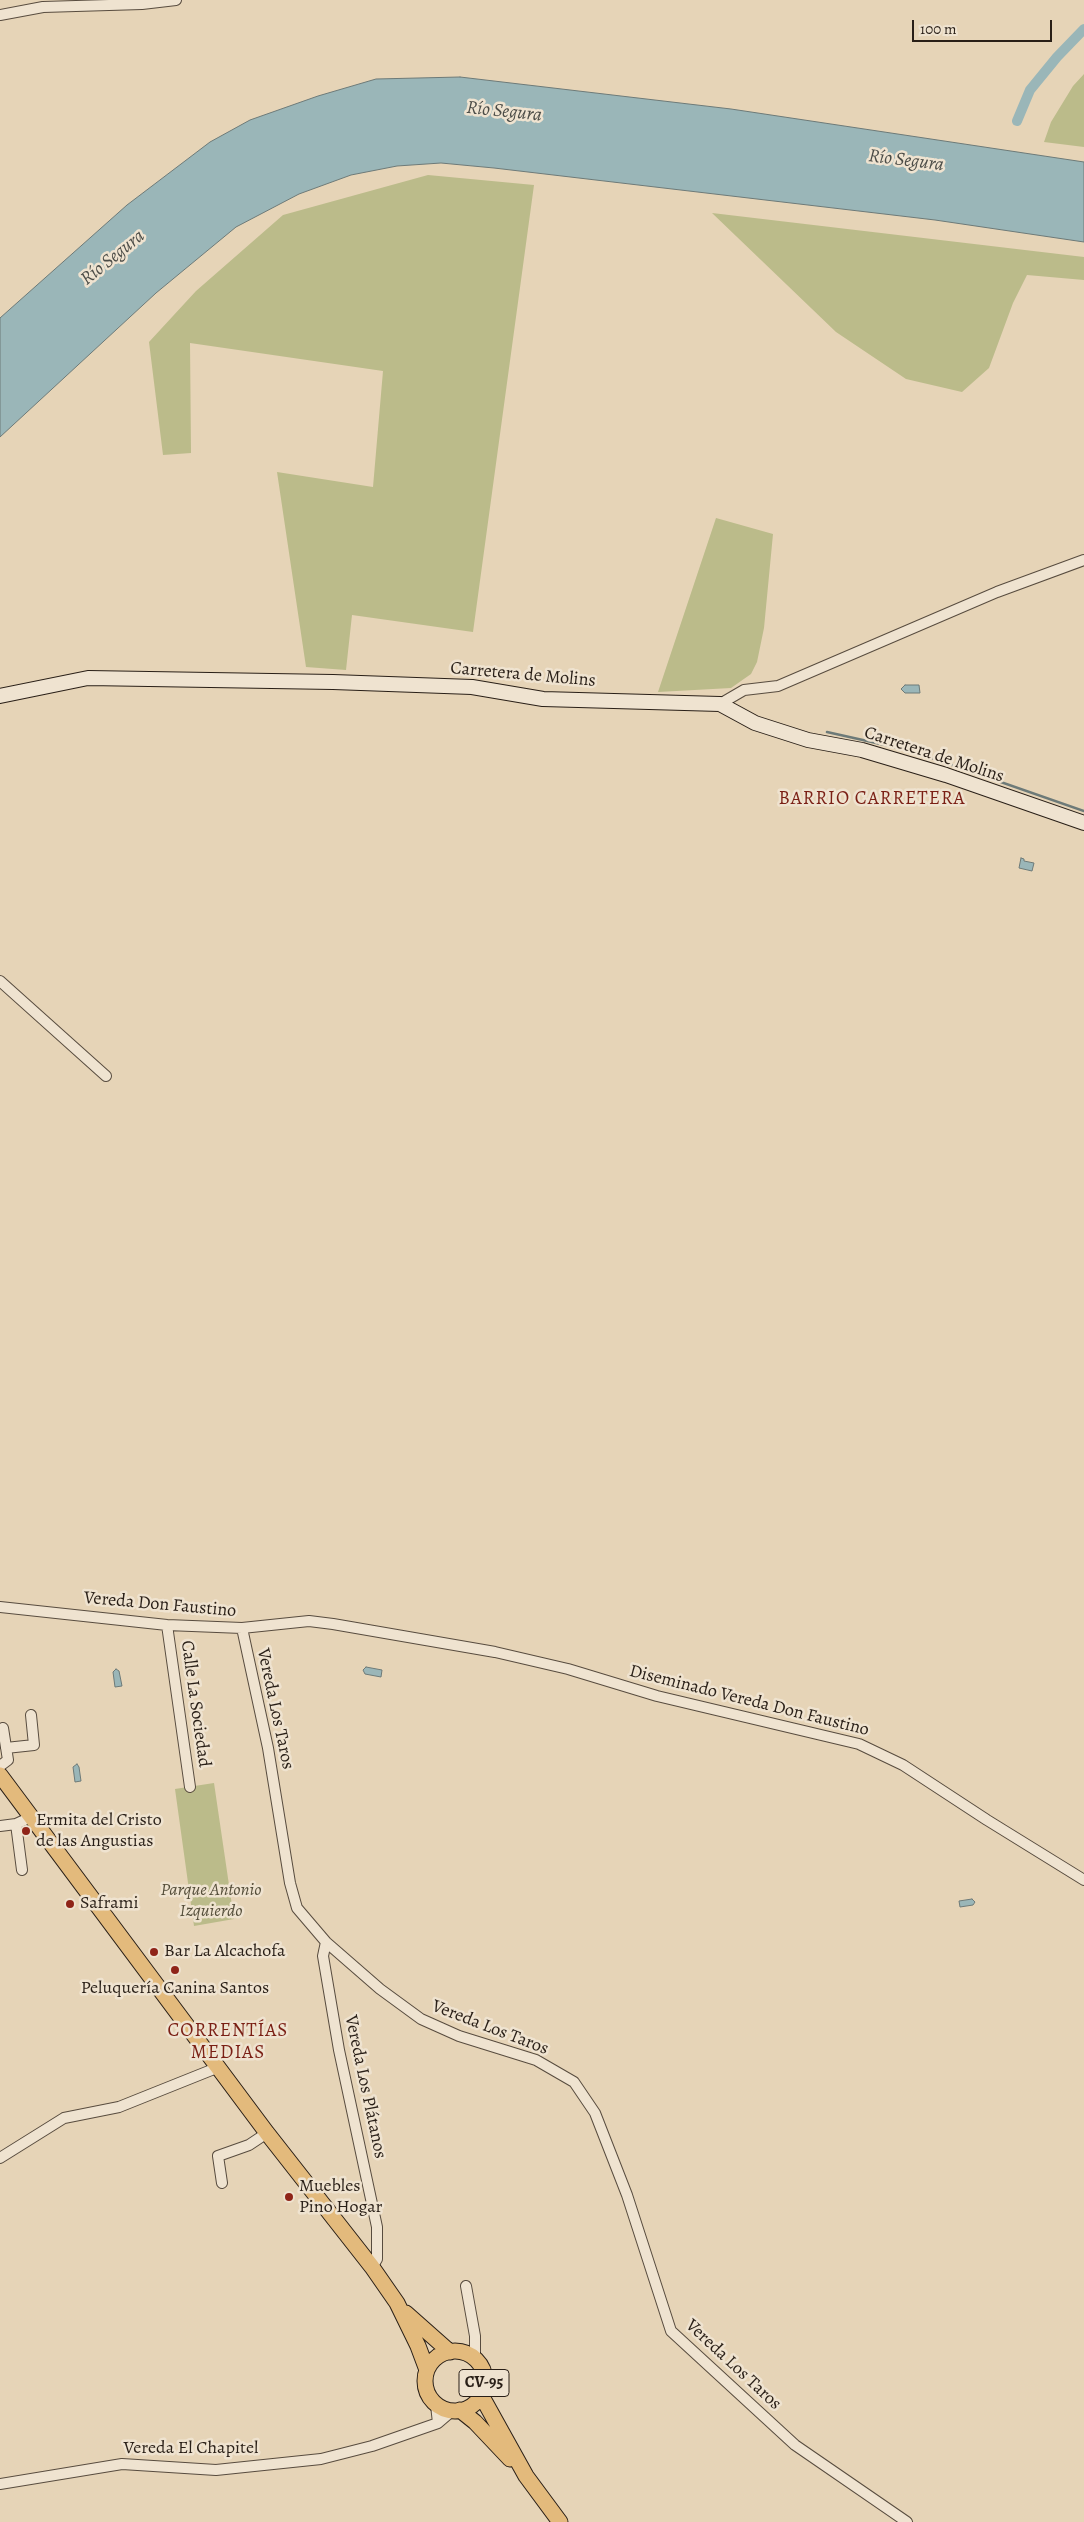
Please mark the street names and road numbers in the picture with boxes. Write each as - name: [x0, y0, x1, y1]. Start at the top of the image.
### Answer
- street label: Carretera de Molins: [449, 658, 597, 692]
- street label: Carretera de Molins: [861, 722, 1007, 788]
- street label: Vereda Don Faustino: [83, 1588, 237, 1622]
- street label: Calle La Sociedad: [175, 1639, 215, 1769]
- street label: Vereda Los Taros: [252, 1646, 298, 1772]
- street label: Diseminado Vereda Don Faustino: [627, 1661, 871, 1741]
- street label: Vereda Los Taros: [429, 1996, 551, 2060]
- street label: Vereda Los Plátanos: [339, 2013, 391, 2161]
- street label: Vereda Los Taros: [681, 2315, 785, 2415]
- road number: CV-95: [459, 2370, 509, 2396]
- street label: Vereda El Chapitel: [124, 2438, 258, 2460]

